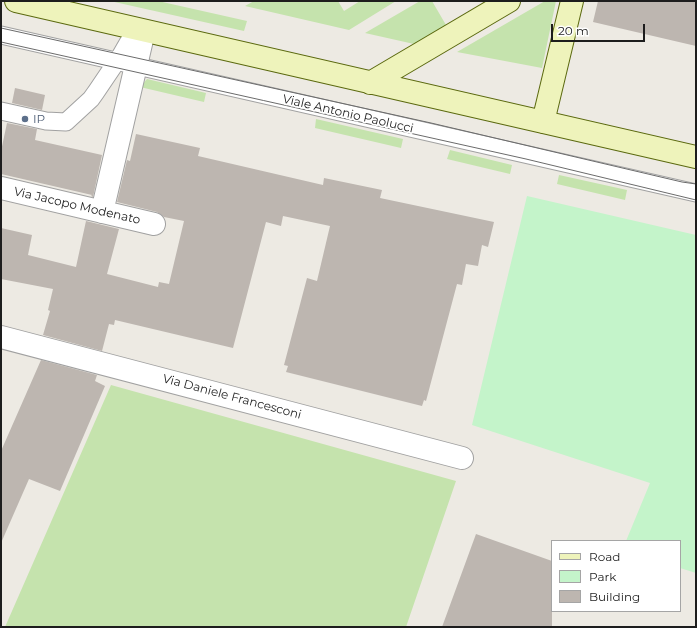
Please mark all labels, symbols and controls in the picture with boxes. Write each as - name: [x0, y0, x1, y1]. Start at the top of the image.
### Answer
- scale bar: [553, 16, 647, 42]
- text: 20 m: [558, 23, 589, 38]
- street label: Viale Antonio Paolucci: [281, 92, 415, 136]
- place label: IP: [33, 112, 45, 126]
- marker: IP: [20, 114, 30, 124]
- street label: Via Jacopo Modenato: [12, 184, 142, 228]
- street label: Via Daniele Francesconi: [161, 372, 303, 422]
- legend: [551, 540, 681, 612]
- text: Road: [589, 549, 620, 564]
- text: Park: [589, 569, 616, 584]
- text: Building: [589, 589, 640, 604]

